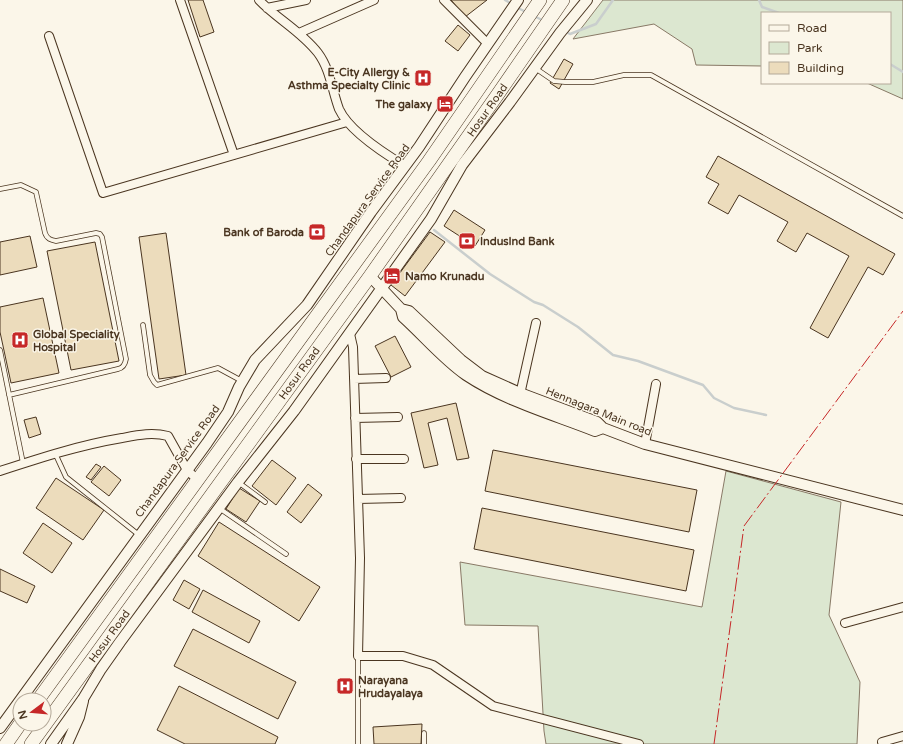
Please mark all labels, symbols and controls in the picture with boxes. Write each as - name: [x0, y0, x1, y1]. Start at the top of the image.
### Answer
- legend: [761, 12, 891, 84]
- text: Road: [797, 21, 827, 35]
- text: Park: [797, 41, 823, 55]
- text: Building: [797, 61, 844, 75]
- place label: E-City Allergy & Asthma Specialty Clinic: [288, 66, 410, 93]
- hospital icon: E-City Allergy & Asthma Specialty Clinic: [413, 68, 433, 88]
- street label: Hosur Road: [464, 81, 510, 139]
- hotel icon: The galaxy: [435, 94, 455, 114]
- place label: The galaxy: [375, 98, 432, 112]
- street label: Chandapura Service Road: [322, 142, 413, 259]
- bank icon: Bank of Baroda: [307, 222, 327, 242]
- place label: Bank of Baroda: [223, 226, 304, 239]
- bank icon: IndusInd Bank: [457, 231, 477, 251]
- place label: IndusInd Bank: [480, 235, 555, 248]
- hotel icon: Namo Krunadu: [382, 266, 402, 286]
- place label: Namo Krunadu: [405, 270, 485, 283]
- place label: Global Speciality Hospital: [33, 328, 120, 355]
- hospital icon: Global Speciality Hospital: [10, 330, 30, 350]
- street label: Hosur Road: [276, 345, 323, 402]
- street label: Hennagara Main road: [544, 384, 654, 439]
- street label: Chandapura Service Road: [132, 403, 223, 520]
- street label: Hosur Road: [86, 608, 133, 665]
- place label: Narayana Hrudayalaya: [358, 674, 423, 701]
- hospital icon: Narayana Hrudayalaya: [335, 676, 355, 696]
- north arrow: [12, 692, 52, 732]
- text: N: [15, 709, 30, 721]

